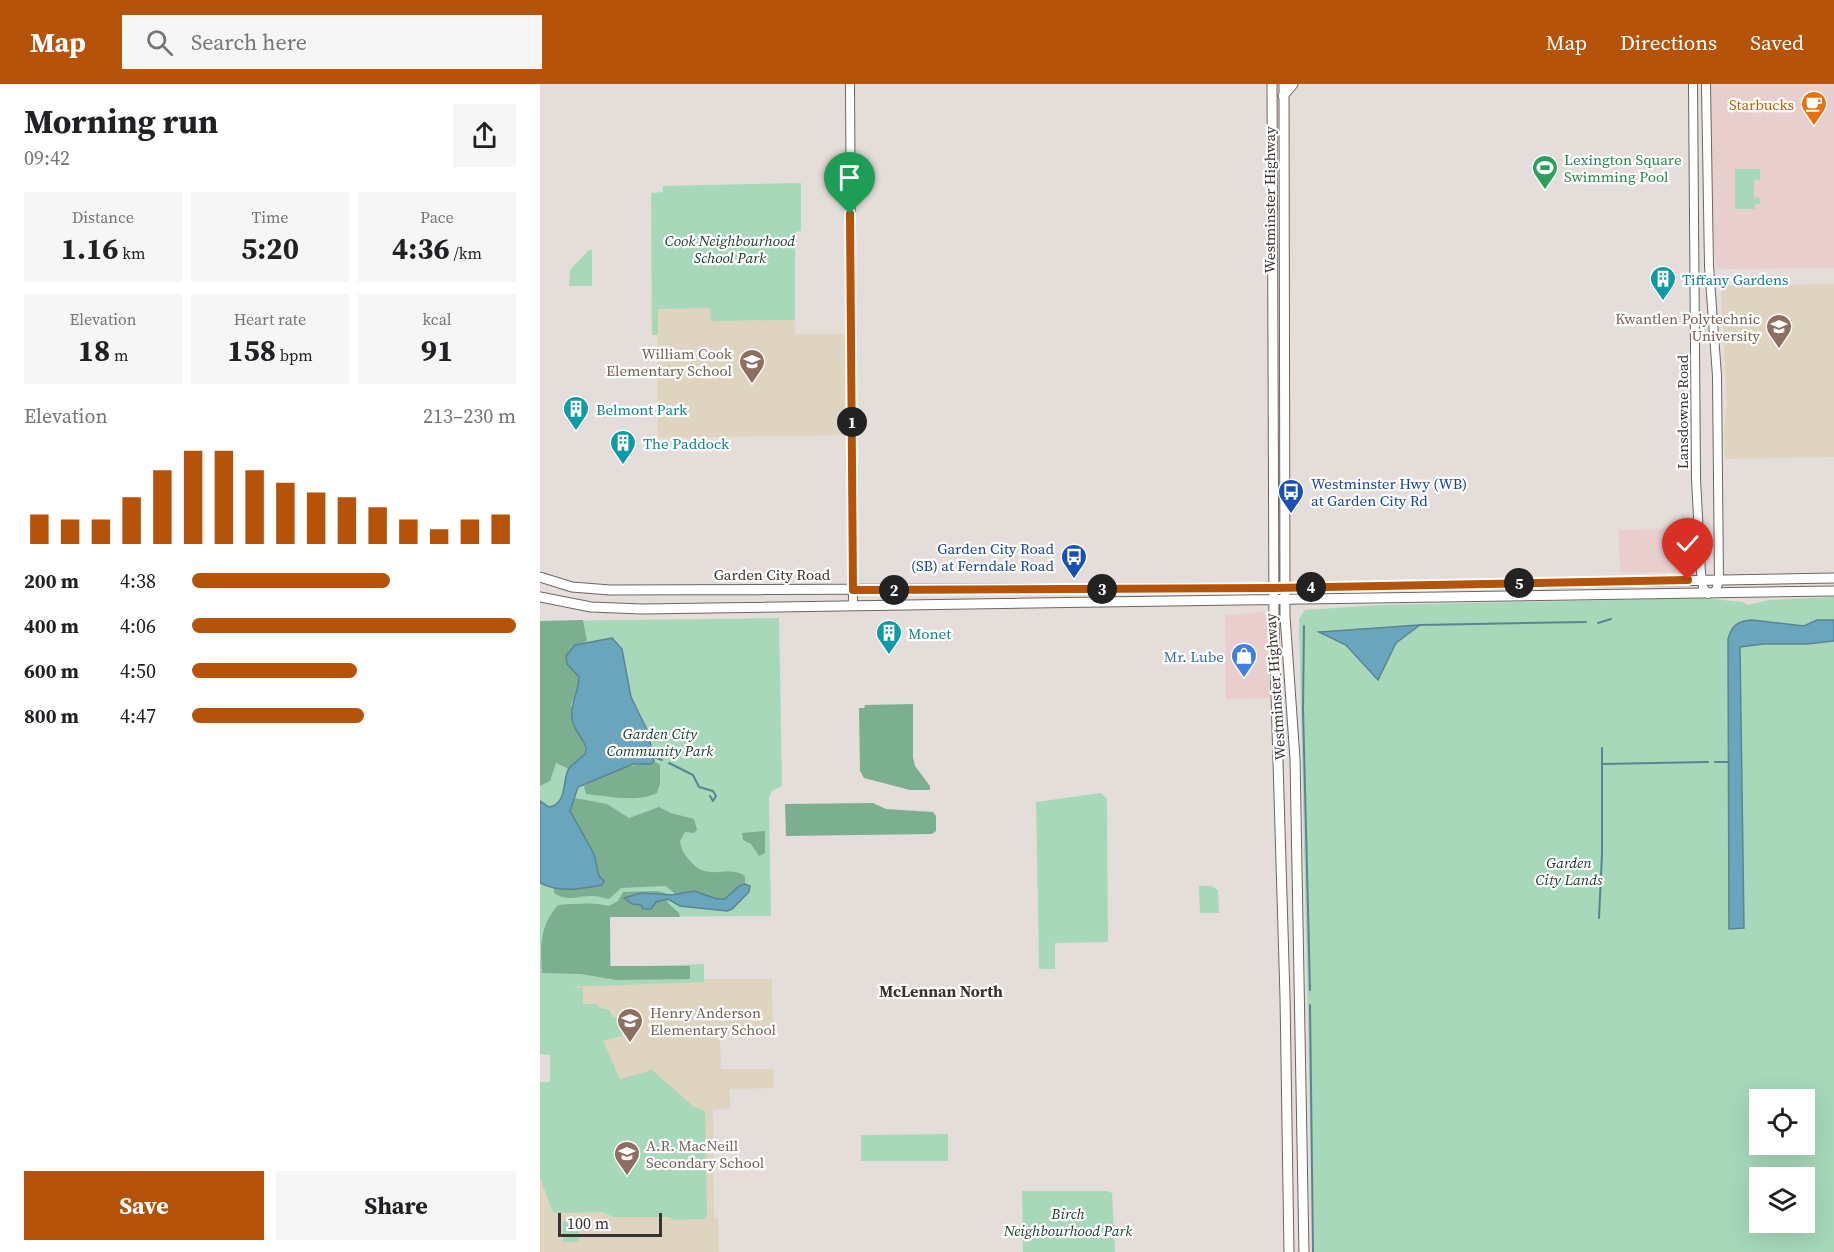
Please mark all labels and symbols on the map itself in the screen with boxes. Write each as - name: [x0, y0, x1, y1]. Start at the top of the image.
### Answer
- cafe icon: Starbucks: [1799, 89, 1829, 127]
- place label: Starbucks: [1729, 94, 1794, 115]
- street label: Westminster Highway: [1259, 126, 1280, 274]
- place label: Lexington Square Swimming Pool: [1564, 149, 1682, 187]
- pin: [824, 152, 875, 214]
- sports icon: Lexington Square Swimming Pool: [1530, 153, 1560, 191]
- park label: Cook Neighbourhood School Park: [665, 230, 795, 268]
- building icon: Tiffany Gardens: [1648, 264, 1678, 302]
- place label: Tiffany Gardens: [1682, 269, 1789, 290]
- place label: Kwantlen Polytechnic University: [1615, 308, 1760, 346]
- school or university icon: Kwantlen Polytechnic University: [1764, 312, 1794, 350]
- place label: William Cook Elementary School: [606, 343, 733, 381]
- school or university icon: William Cook Elementary School: [737, 347, 767, 385]
- street label: Lansdowne Road: [1672, 354, 1693, 469]
- building icon: Belmont Park: [561, 394, 591, 432]
- place label: Belmont Park: [596, 399, 688, 420]
- pin: 1: [837, 407, 867, 437]
- building icon: The Paddock: [608, 428, 638, 466]
- place label: The Paddock: [643, 433, 730, 454]
- place label: Westminster Hwy (WB) at Garden City Rd: [1311, 473, 1467, 511]
- bus stop icon: Westminster Hwy (WB) at Garden City Rd: [1276, 477, 1306, 515]
- pin: [1662, 518, 1713, 580]
- place label: Garden City Road (SB) at Ferndale Road: [911, 538, 1054, 576]
- bus stop icon: Garden City Road (SB) at Ferndale Road: [1059, 542, 1089, 580]
- street label: Garden City Road: [714, 564, 831, 585]
- pin: 5: [1504, 568, 1534, 598]
- pin: 4: [1296, 572, 1326, 602]
- pin: 3: [1087, 574, 1117, 604]
- pin: 2: [879, 575, 909, 605]
- street label: Westminster Highway: [1259, 613, 1291, 761]
- building icon: Monet: [874, 618, 904, 656]
- place label: Monet: [908, 623, 951, 644]
- shop icon: Mr. Lube: [1229, 641, 1259, 679]
- place label: Mr. Lube: [1164, 646, 1224, 667]
- park label: Garden City Community Park: [607, 723, 714, 761]
- park label: Garden City Lands: [1535, 852, 1603, 890]
- district label: McLennan North: [879, 980, 1003, 1002]
- place label: Henry Anderson Elementary School: [650, 1002, 777, 1040]
- school or university icon: Henry Anderson Elementary School: [615, 1006, 645, 1044]
- place label: A.R. MacNeill Secondary School: [646, 1135, 765, 1173]
- school or university icon: A.R. MacNeill Secondary School: [612, 1139, 642, 1177]
- park label: Birch Neighbourhood Park: [1003, 1203, 1133, 1241]
- scale bar: [558, 1210, 662, 1238]

